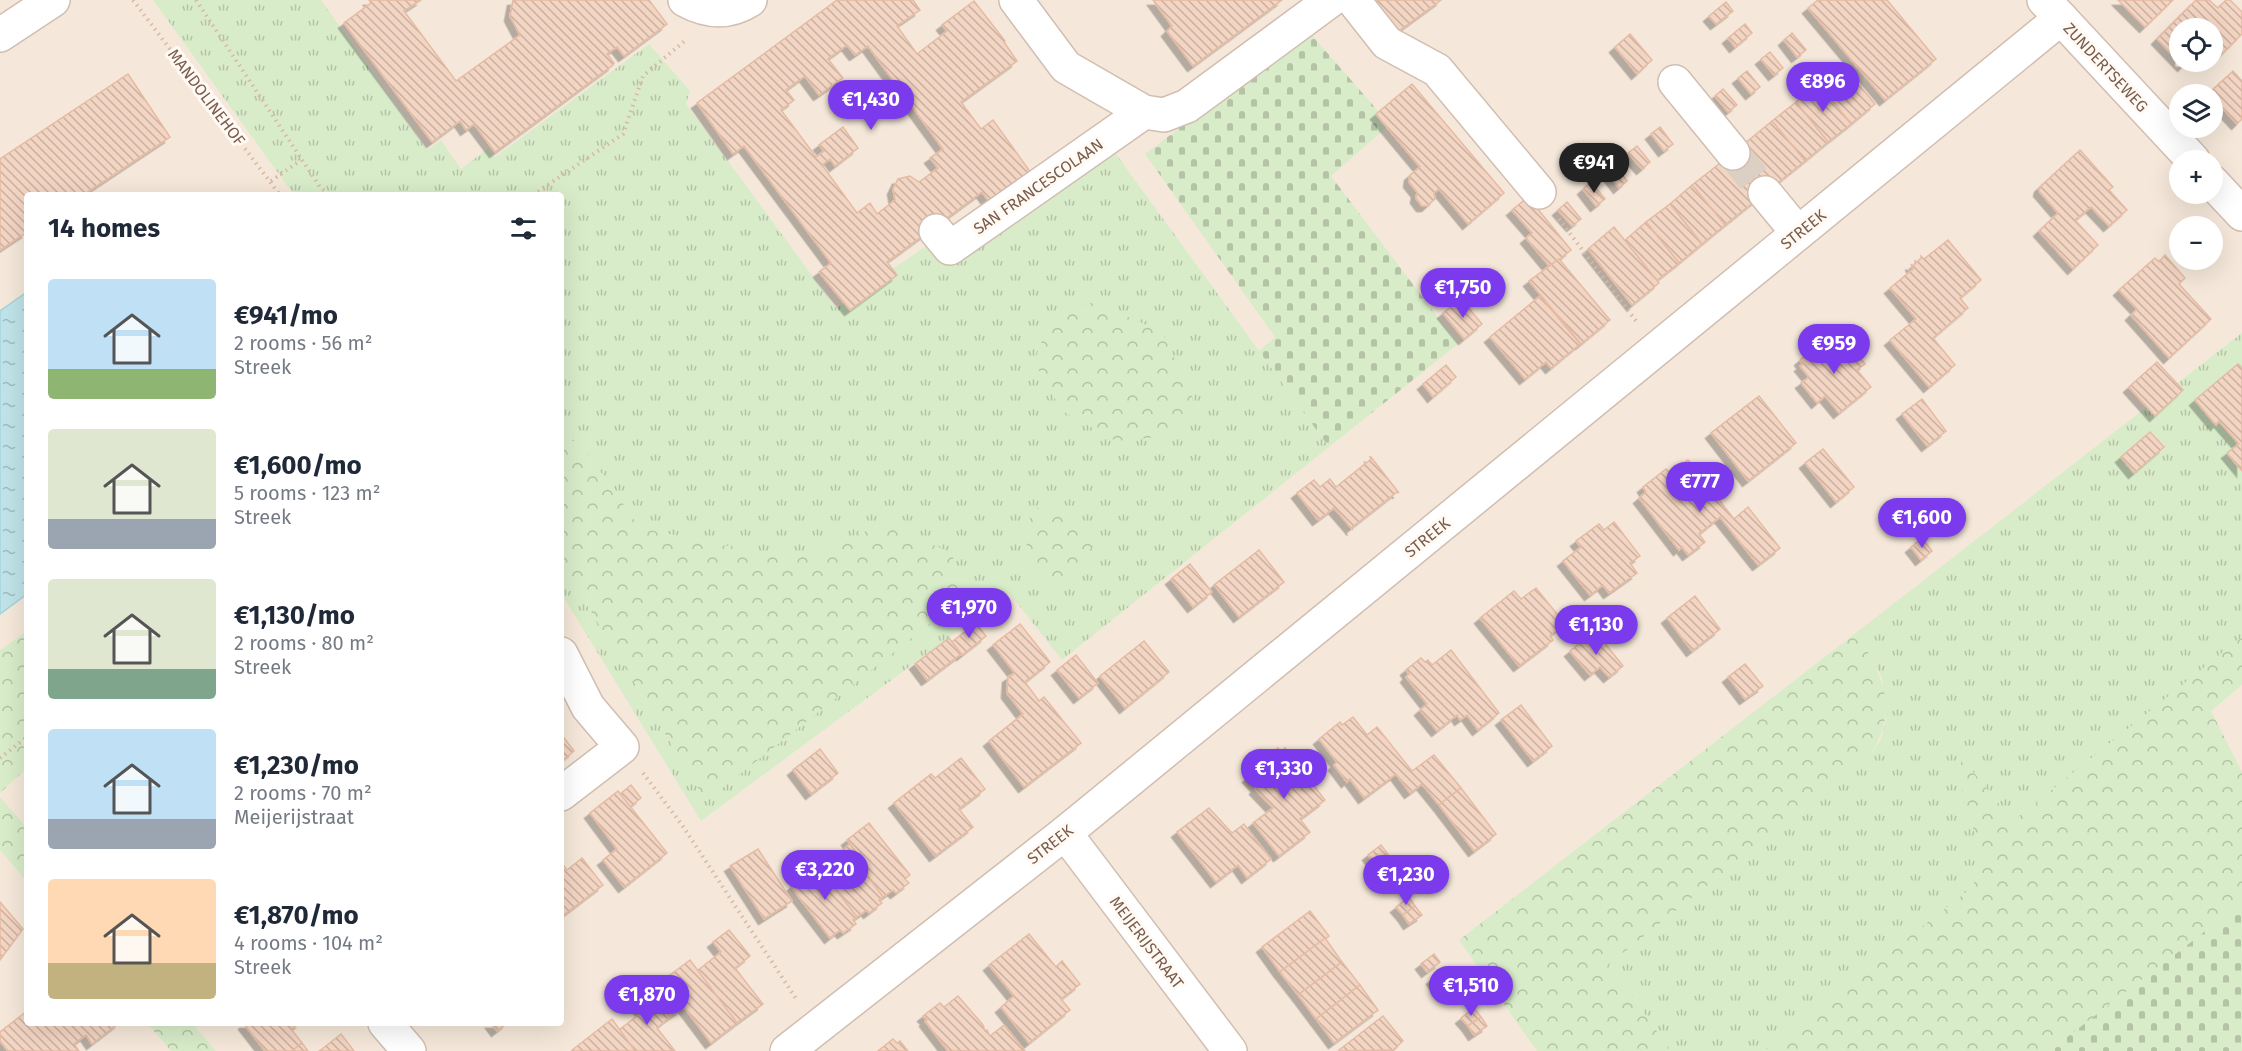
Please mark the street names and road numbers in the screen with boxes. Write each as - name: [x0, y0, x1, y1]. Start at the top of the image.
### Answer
- street label: ZUNDERTSEWEG: [2060, 19, 2152, 116]
- street label: MANDOLINEHOF: [164, 45, 249, 149]
- street label: SAN FRANCESCOLAAN: [970, 135, 1107, 238]
- street label: STREEK: [1777, 205, 1830, 253]
- street label: STREEK: [1401, 513, 1454, 561]
- street label: STREEK: [1024, 820, 1077, 868]
- street label: MEIJERIJSTRAAT: [1106, 892, 1188, 993]

